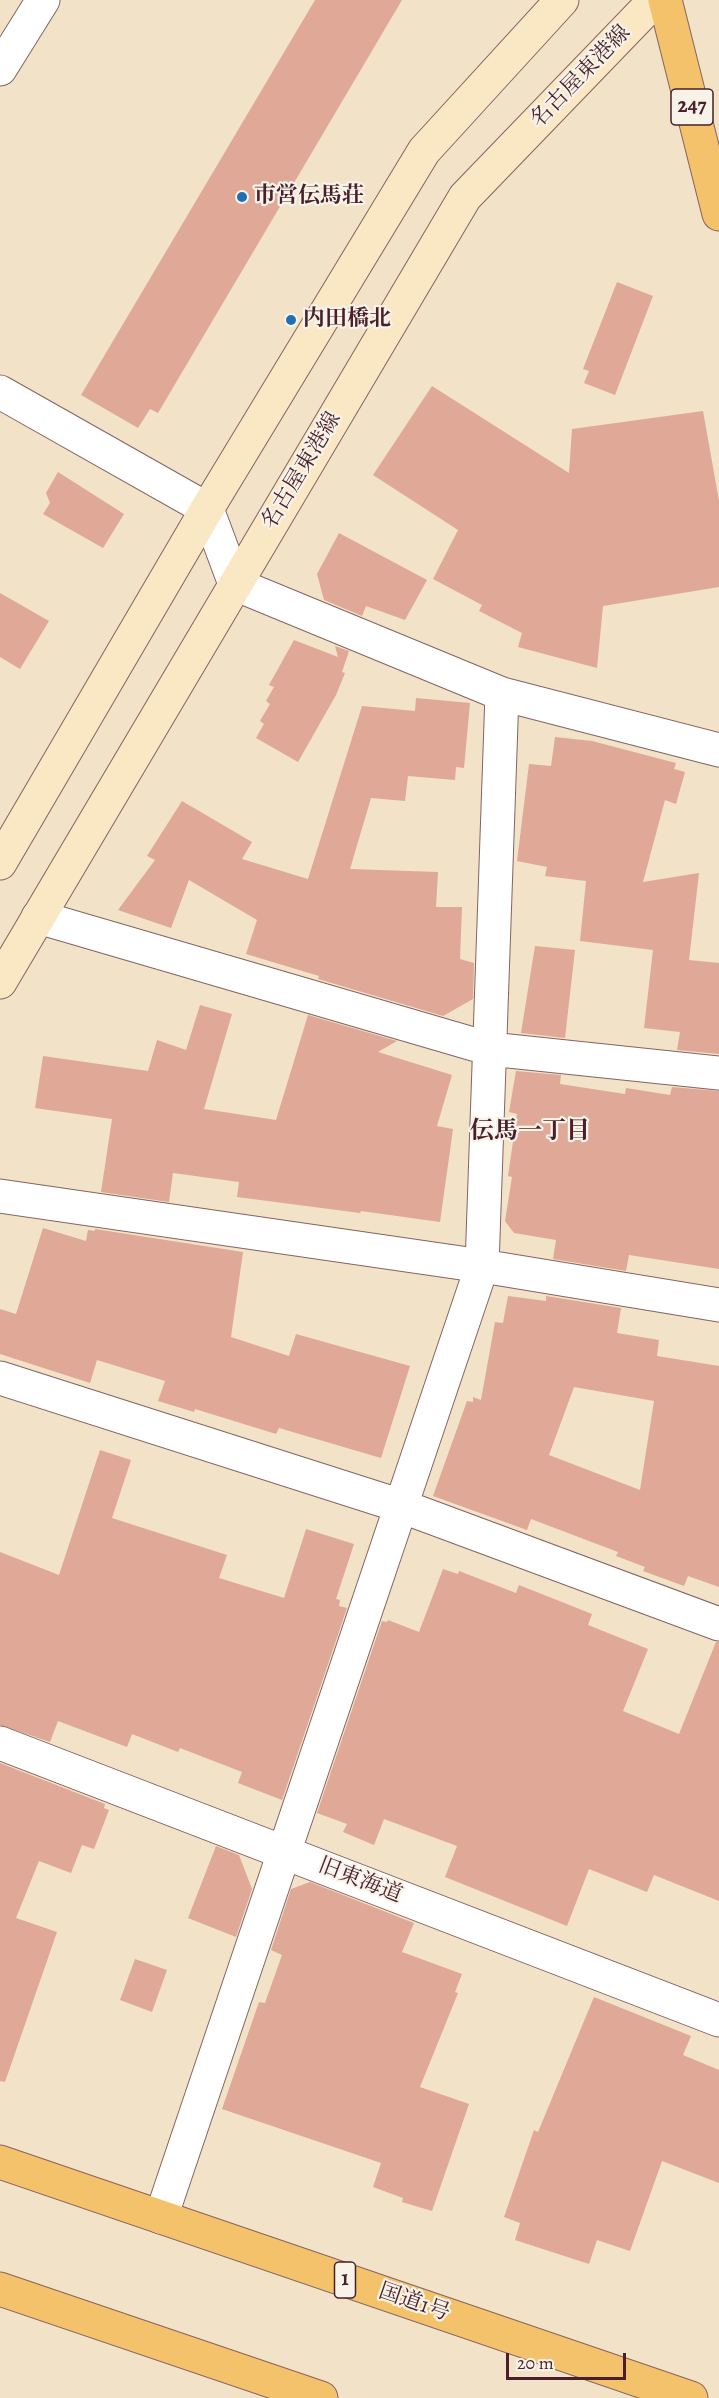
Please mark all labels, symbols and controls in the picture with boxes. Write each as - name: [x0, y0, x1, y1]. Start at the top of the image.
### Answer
- street label: 名古屋東港線: [526, 20, 636, 134]
- road number: 247: [671, 89, 713, 125]
- place label: 市営伝馬荘: [254, 184, 364, 210]
- marker: 市営伝馬荘: [235, 190, 249, 204]
- place label: 内田橋北: [303, 307, 391, 333]
- marker: 内田橋北: [284, 313, 298, 327]
- street label: 名古屋東港線: [257, 408, 347, 534]
- district label: 伝馬一丁目: [470, 1118, 590, 1146]
- street label: 旧東海道: [314, 1853, 406, 1909]
- road number: 1: [334, 2262, 356, 2298]
- street label: 国道1号: [375, 2279, 453, 2327]
- scale bar: [509, 2341, 629, 2379]
- text: 20 m: [517, 2351, 554, 2375]

